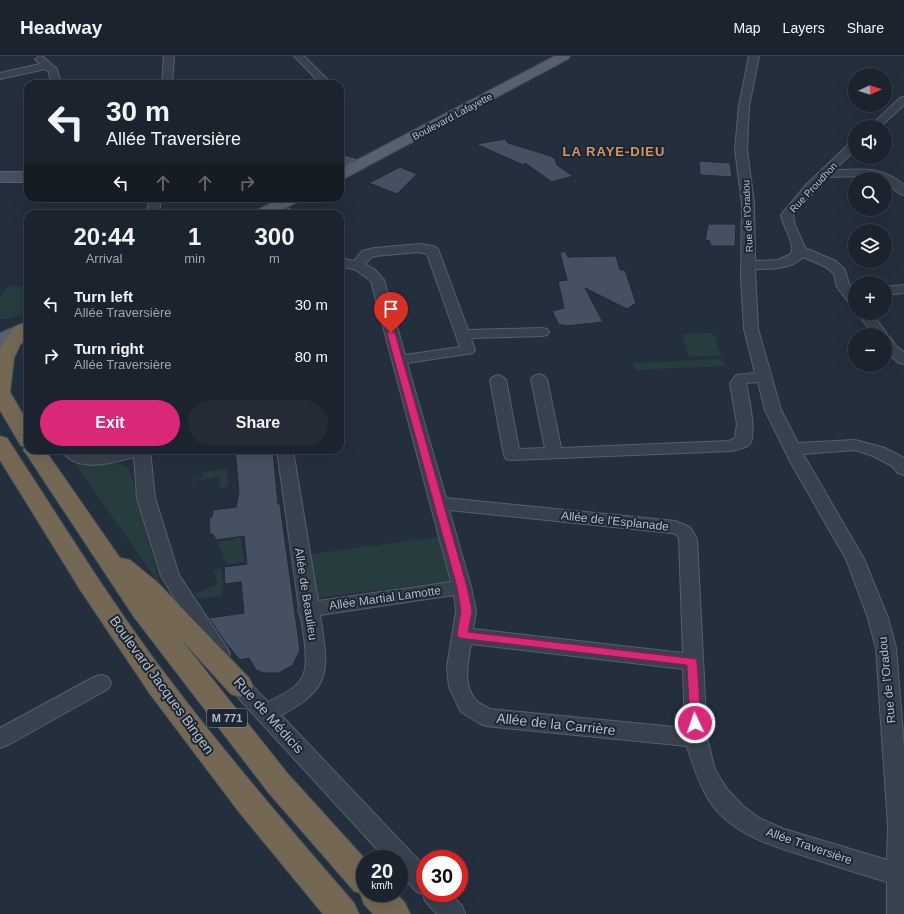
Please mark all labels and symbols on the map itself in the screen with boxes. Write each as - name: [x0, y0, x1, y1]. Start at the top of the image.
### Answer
- north arrow: [848, 68, 892, 112]
- street label: Boulevard Lafayette: [410, 91, 494, 142]
- district label: LA RAYE-DIEU: [563, 144, 665, 159]
- street label: Rue Proudhon: [787, 160, 839, 215]
- street label: Rue de l'Oradou: [740, 179, 755, 252]
- pin: [374, 292, 408, 333]
- street label: Allée de l'Esplanade: [560, 508, 670, 534]
- street label: Allée de Beaulieu: [292, 547, 320, 641]
- street label: Allée Martial Lamotte: [328, 583, 442, 613]
- street label: Boulevard Jacques Bingen: [107, 613, 217, 757]
- street label: Rue de l'Oradou: [875, 636, 899, 724]
- street label: Rue de Médicis: [231, 674, 307, 756]
- position arrow: [674, 702, 716, 744]
- road number: M 771: [207, 709, 247, 727]
- street label: Allée de la Carrière: [496, 710, 617, 738]
- street label: Allée Traversière: [764, 825, 854, 867]
- speed limit sign: 30: [416, 850, 468, 902]

